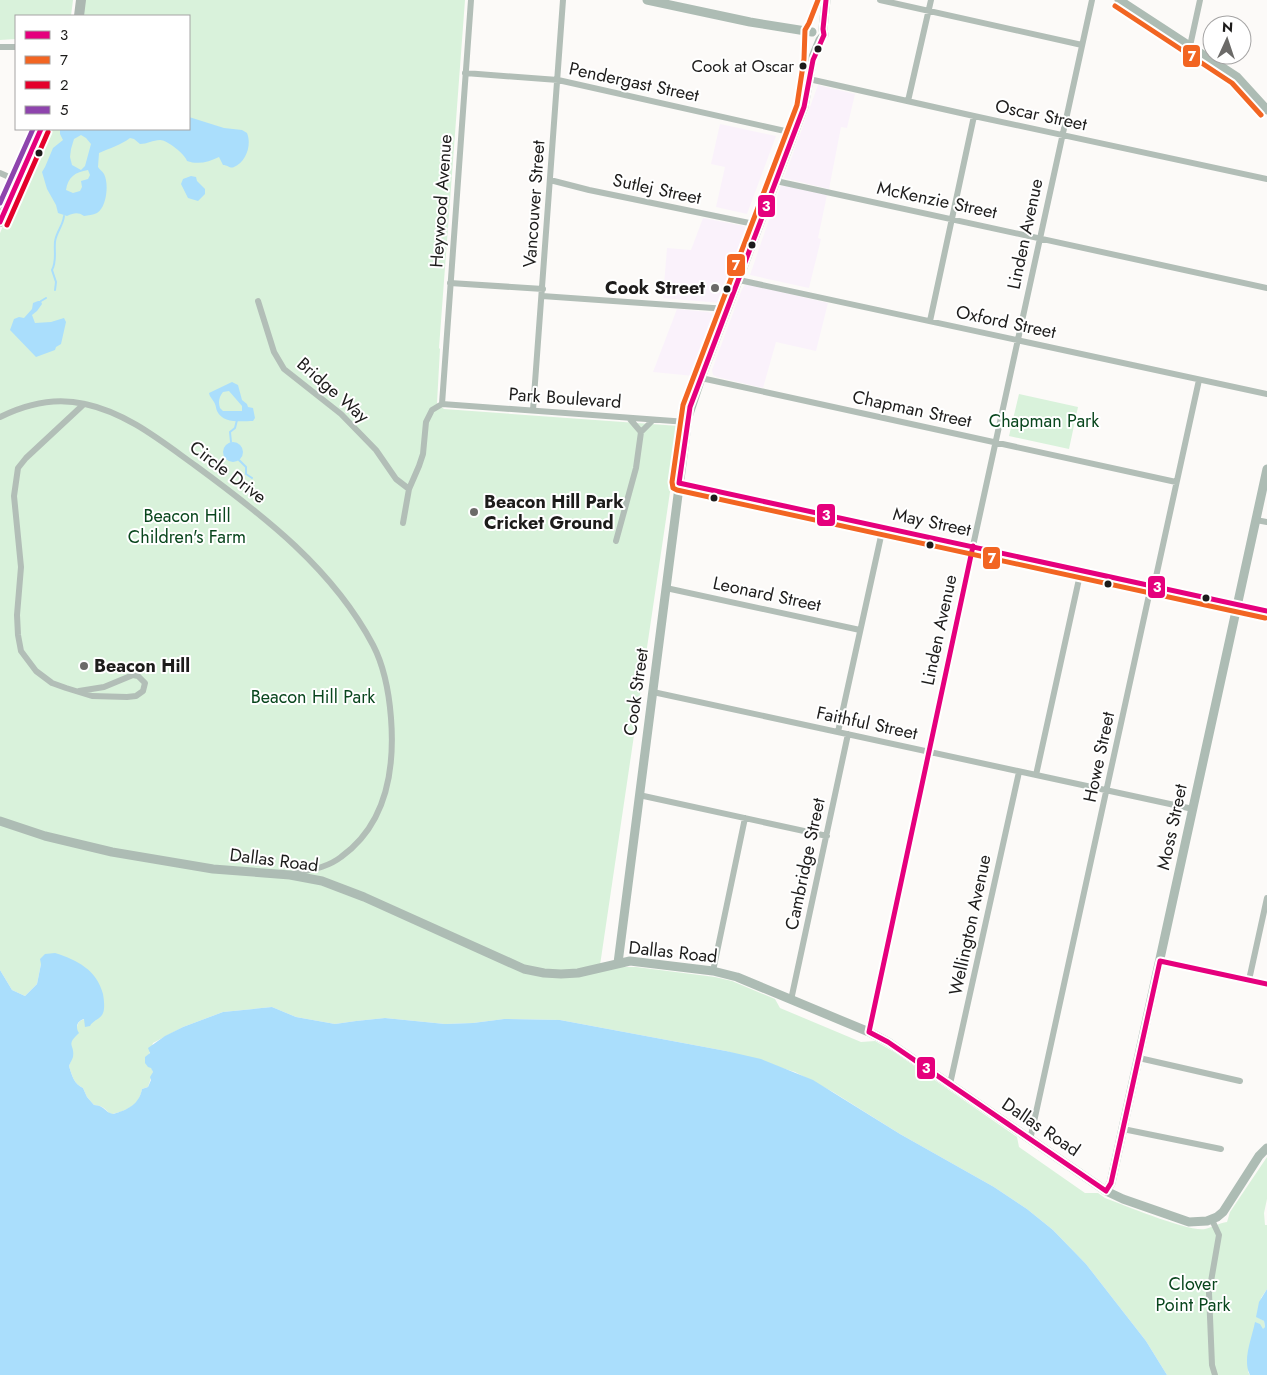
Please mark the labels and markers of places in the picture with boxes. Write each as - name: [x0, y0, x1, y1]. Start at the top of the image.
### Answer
- unlabelled marker: [813, 44, 823, 54]
- place label: Cook at Oscar: [691, 54, 794, 78]
- marker: Cook at Oscar: [798, 61, 808, 71]
- unlabelled marker: [34, 148, 44, 158]
- unlabelled marker: [747, 240, 757, 250]
- place label: Cook Street: [605, 275, 705, 301]
- marker: Cook Street: [709, 282, 721, 294]
- unlabelled marker: [722, 284, 732, 294]
- place label: Beacon Hill Park Cricket Ground: [484, 489, 624, 536]
- unlabelled marker: [709, 493, 719, 503]
- marker: Beacon Hill Park Cricket Ground: [468, 506, 480, 518]
- unlabelled marker: [925, 540, 935, 550]
- unlabelled marker: [1103, 579, 1113, 589]
- unlabelled marker: [1201, 593, 1211, 603]
- place label: Beacon Hill: [94, 653, 190, 679]
- marker: Beacon Hill: [78, 660, 90, 672]

